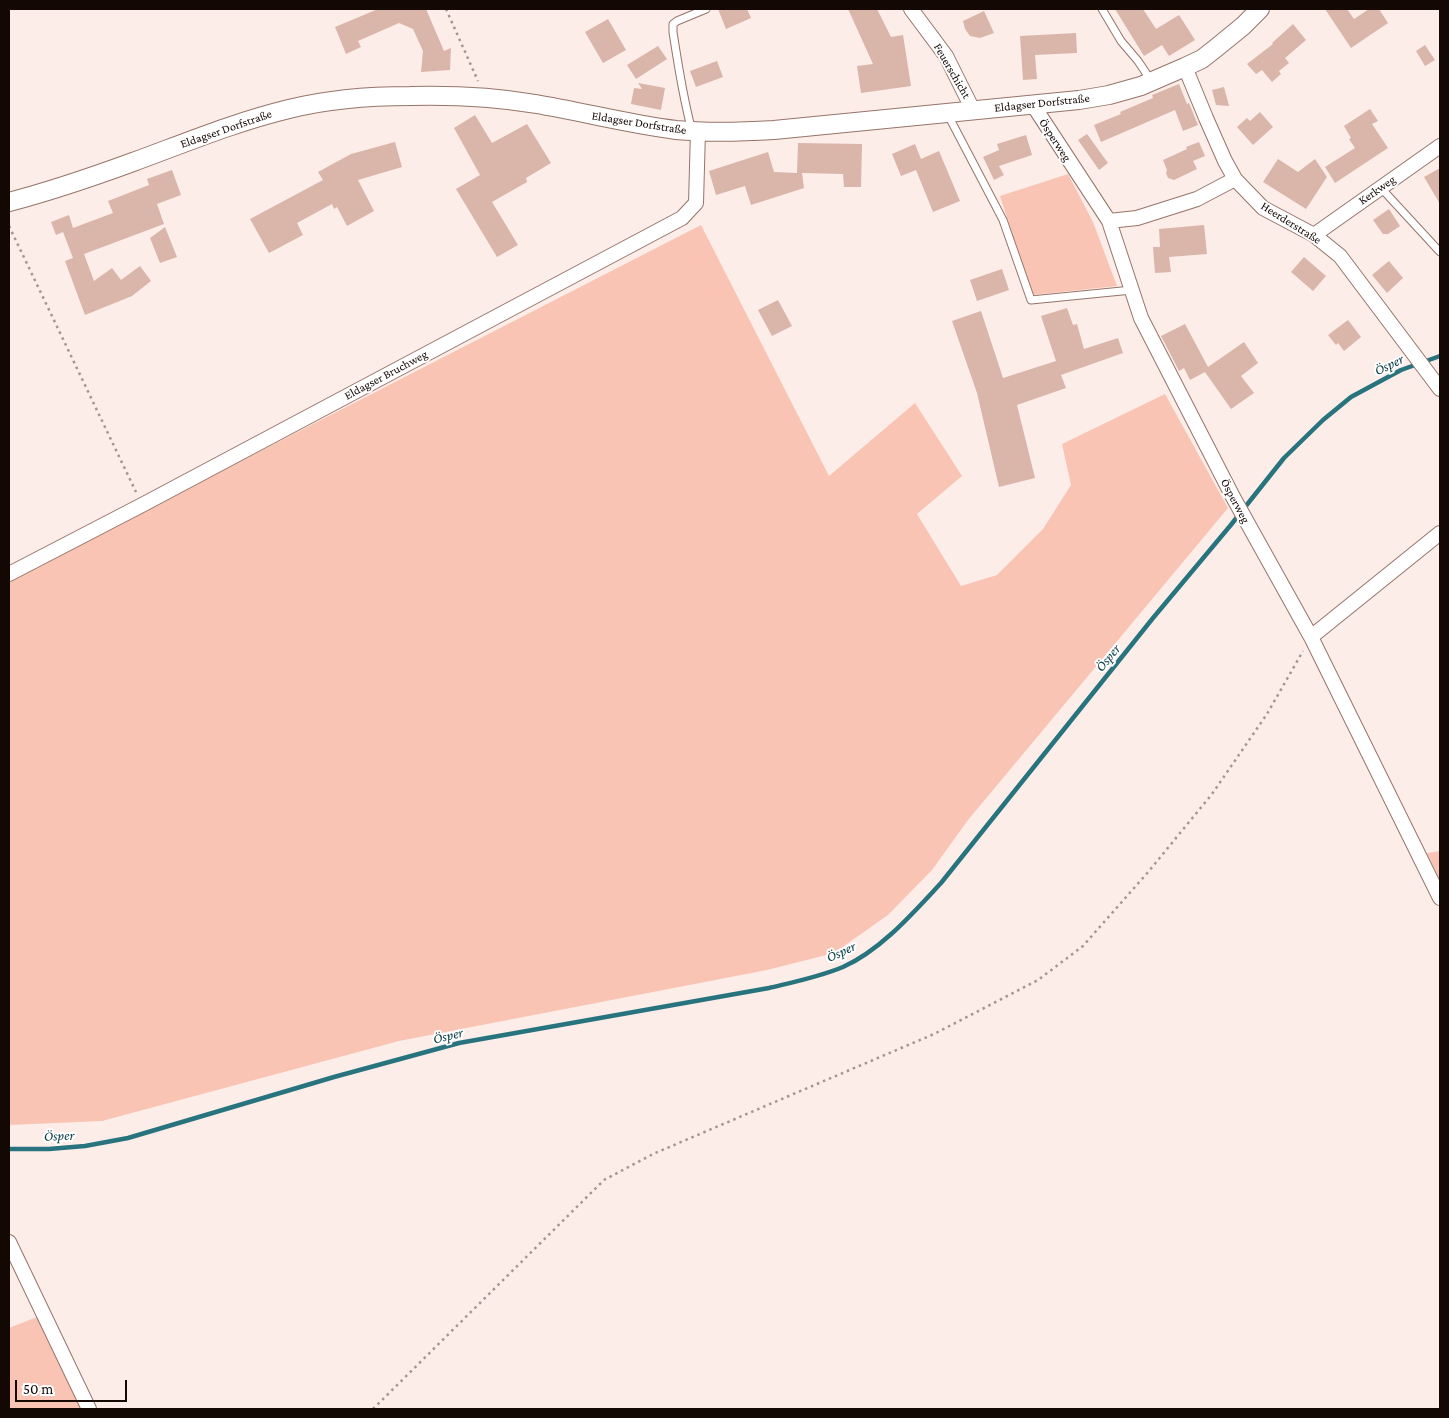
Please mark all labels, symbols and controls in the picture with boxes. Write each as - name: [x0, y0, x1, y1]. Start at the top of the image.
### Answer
- street label: Feuerschicht: [930, 41, 974, 101]
- street label: Eldagser Dorfstraße: [994, 91, 1090, 115]
- street label: Eldagser Dorfstraße: [178, 107, 274, 151]
- street label: Eldagser Dorfstraße: [591, 108, 687, 138]
- street label: Ösperweg: [1036, 116, 1074, 164]
- street label: Kerkweg: [1356, 172, 1398, 208]
- street label: Heerderstraße: [1258, 199, 1324, 247]
- street label: Eldagser Bruchweg: [342, 347, 430, 403]
- water label: Ösper: [1372, 351, 1406, 379]
- street label: Ösperweg: [1217, 476, 1253, 526]
- water label: Ösper: [1092, 641, 1124, 675]
- water label: Ösper: [824, 938, 858, 966]
- water label: Ösper: [431, 1024, 465, 1048]
- water label: Ösper: [43, 1127, 75, 1145]
- scale bar: [18, 1370, 130, 1402]
- text: 50 m: [23, 1381, 53, 1397]

